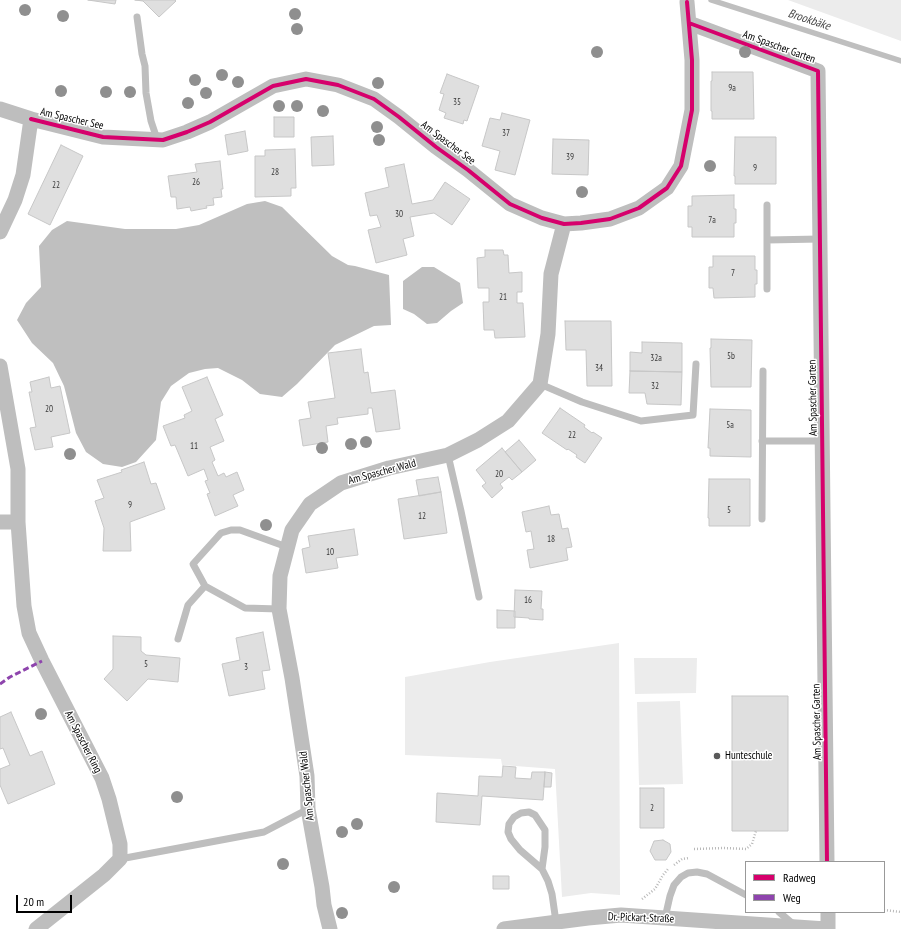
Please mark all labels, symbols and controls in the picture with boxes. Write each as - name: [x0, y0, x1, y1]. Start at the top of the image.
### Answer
- water label: Brookbäke: [786, 6, 832, 34]
- street label: Am Spascher Garten: [741, 28, 817, 66]
- house number: 9a: [728, 83, 736, 93]
- house number: 35: [453, 97, 461, 107]
- street label: Am Spascher See: [39, 105, 105, 133]
- street label: Am Spascher See: [418, 118, 478, 168]
- house number: 37: [502, 128, 510, 138]
- house number: 39: [566, 152, 574, 162]
- house number: 9: [753, 163, 757, 173]
- house number: 28: [271, 167, 279, 177]
- house number: 26: [192, 177, 200, 187]
- house number: 22: [52, 180, 60, 190]
- house number: 30: [395, 209, 403, 219]
- house number: 7a: [708, 215, 716, 225]
- house number: 7: [731, 268, 735, 278]
- house number: 21: [499, 292, 507, 302]
- house number: 5b: [727, 351, 735, 361]
- house number: 32a: [650, 353, 662, 363]
- street label: Am Spascher Garten: [806, 360, 820, 436]
- house number: 34: [595, 363, 603, 373]
- house number: 32: [651, 381, 659, 391]
- house number: 20: [45, 404, 53, 414]
- house number: 5a: [726, 420, 734, 430]
- house number: 22: [568, 430, 576, 440]
- house number: 11: [190, 441, 198, 451]
- street label: Am Spascher Wald: [347, 457, 417, 487]
- house number: 20: [495, 469, 503, 479]
- house number: 9: [128, 500, 132, 510]
- house number: 5: [727, 505, 731, 515]
- house number: 12: [418, 511, 426, 521]
- house number: 18: [547, 534, 555, 544]
- house number: 10: [326, 547, 334, 557]
- house number: 16: [524, 595, 532, 605]
- house number: 5: [144, 659, 148, 669]
- house number: 3: [244, 662, 248, 672]
- street label: Am Spascher Garten: [810, 684, 824, 760]
- street label: Am Spascher Ring: [62, 709, 104, 775]
- place label: Hunteschule: [725, 749, 772, 763]
- street label: Am Spascher Wald: [297, 751, 317, 821]
- marker: Hunteschule: [712, 751, 722, 761]
- house number: 2: [650, 803, 654, 813]
- legend: [745, 861, 885, 913]
- text: Radweg: [783, 870, 816, 885]
- scale bar: [18, 887, 74, 913]
- text: Weg: [783, 890, 801, 905]
- text: 20 m: [23, 894, 44, 909]
- street label: Dr.-Pickart-Straße: [608, 910, 674, 926]

